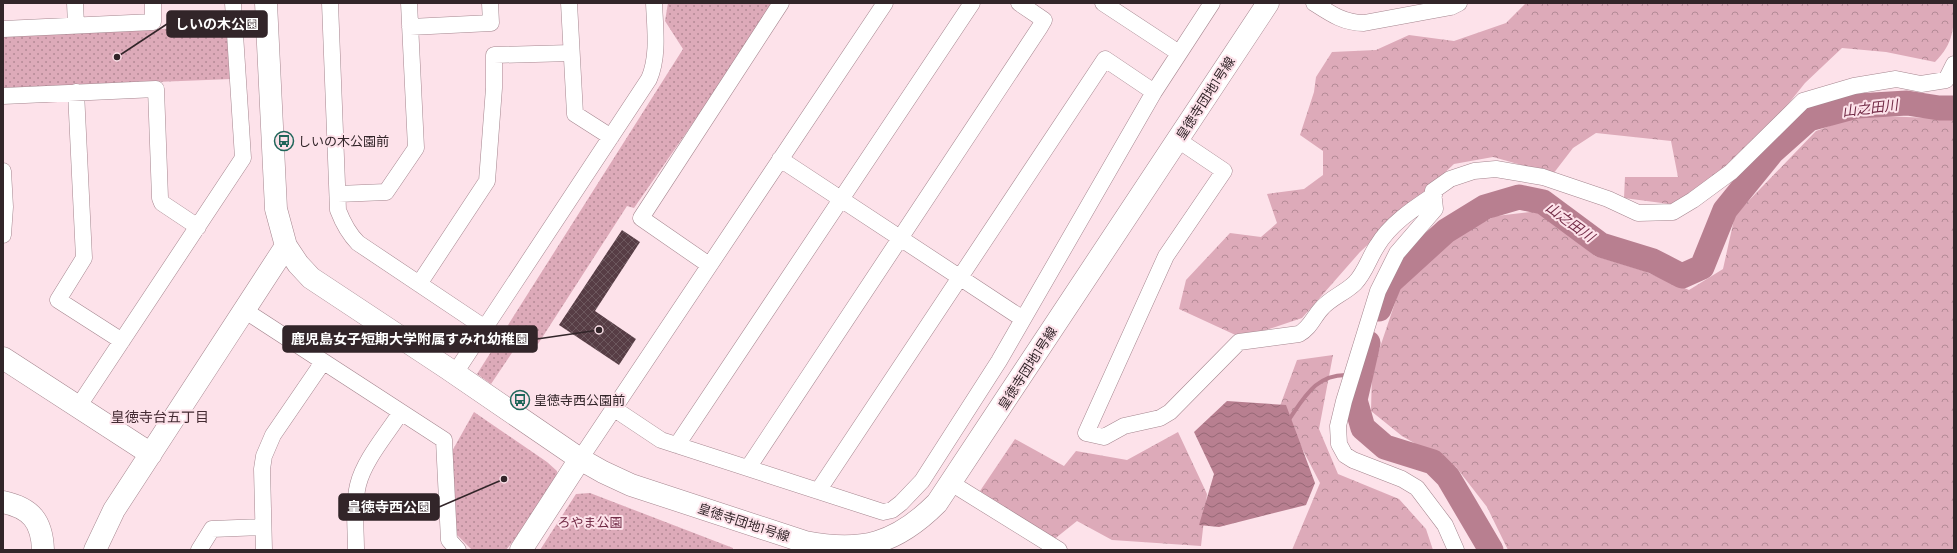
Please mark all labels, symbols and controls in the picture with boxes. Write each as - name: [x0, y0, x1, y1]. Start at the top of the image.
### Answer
- callout: しいの木公園: [167, 11, 267, 37]
- text: しいの木公園: [175, 15, 259, 33]
- street label: 皇徳寺団地1号線: [1172, 54, 1238, 142]
- water label: 山之田川: [1841, 95, 1901, 120]
- bus stop icon: しいの木公園前: [273, 130, 295, 152]
- place label: しいの木公園前: [298, 133, 389, 149]
- water label: 山之田川: [1542, 198, 1600, 247]
- street label: 皇徳寺団地1号線: [994, 324, 1060, 412]
- callout: 鹿児島女子短期大学附属すみれ幼稚園: [283, 326, 537, 352]
- text: 鹿児島女子短期大学附属すみれ幼稚園: [291, 330, 529, 348]
- bus stop icon: 皇徳寺西公園前: [509, 389, 531, 411]
- place label: 皇徳寺西公園前: [534, 392, 625, 408]
- district label: 皇徳寺台五丁目: [111, 408, 209, 426]
- callout: 皇徳寺西公園: [339, 494, 439, 520]
- text: 皇徳寺西公園: [347, 498, 431, 516]
- street label: 皇徳寺団地1号線: [696, 500, 792, 544]
- park label: ろやま公園: [557, 514, 623, 530]

